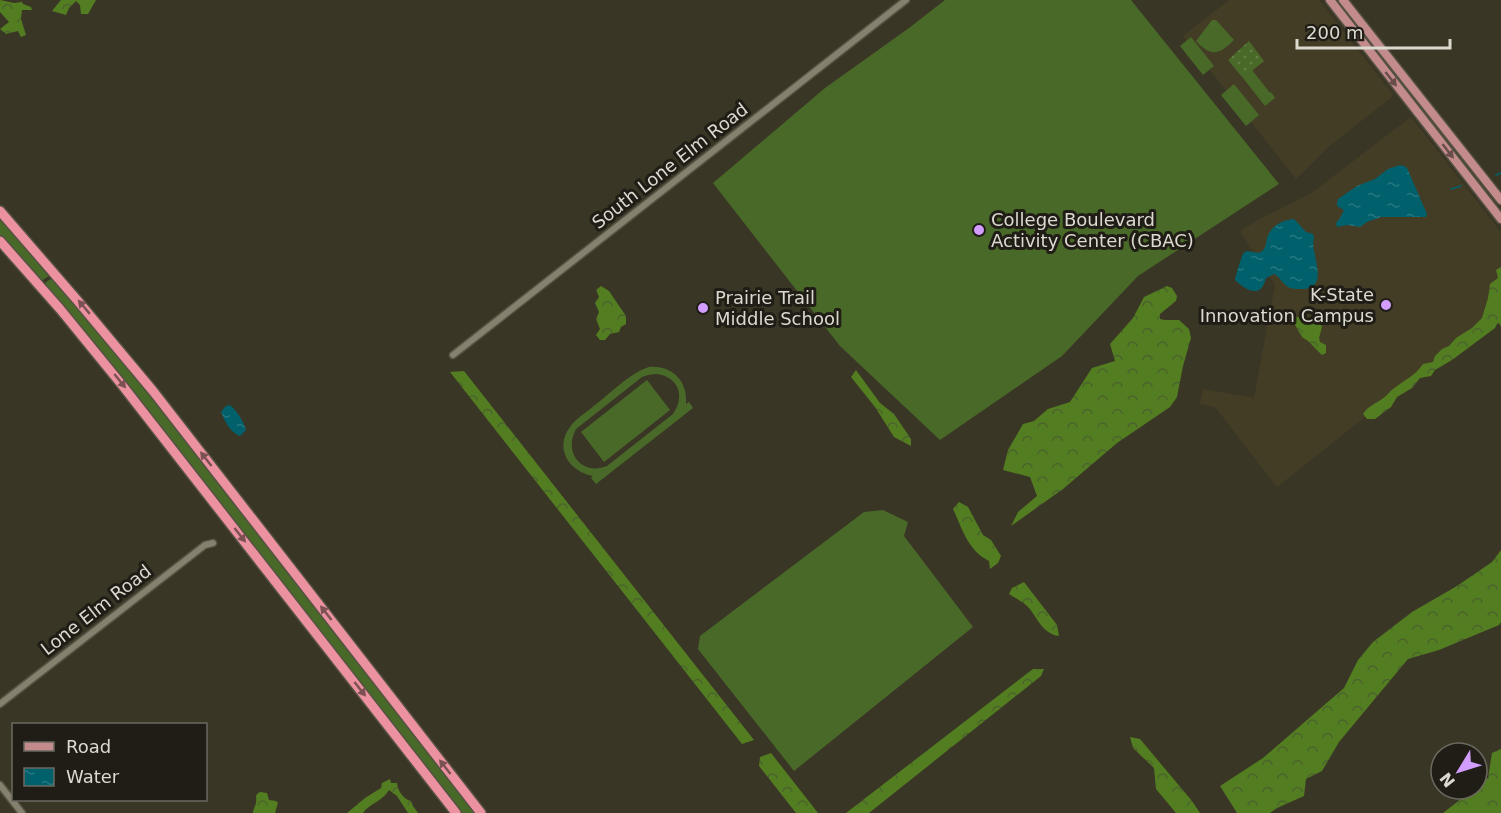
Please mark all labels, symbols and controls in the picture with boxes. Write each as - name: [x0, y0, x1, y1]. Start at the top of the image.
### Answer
- scale bar: [1297, 12, 1450, 50]
- text: 200 m: [1306, 22, 1364, 43]
- one-way arrow: [1385, 71, 1398, 87]
- street label: South Lone Elm Road: [588, 98, 752, 233]
- one-way arrow: [1441, 144, 1453, 159]
- place label: College Boulevard Activity Center (CBAC): [991, 209, 1194, 251]
- marker: College Boulevard Activity Center (CBAC): [972, 223, 986, 237]
- place label: K-State Innovation Campus: [1200, 284, 1374, 326]
- place label: Prairie Trail Middle School: [715, 287, 840, 329]
- marker: K-State Innovation Campus: [1379, 298, 1393, 312]
- one-way arrow: [77, 299, 90, 315]
- marker: Prairie Trail Middle School: [696, 301, 710, 315]
- one-way arrow: [113, 374, 125, 389]
- one-way arrow: [199, 451, 212, 467]
- one-way arrow: [233, 527, 246, 543]
- street label: Lone Elm Road: [37, 560, 155, 659]
- one-way arrow: [319, 605, 332, 621]
- one-way arrow: [353, 681, 365, 696]
- legend: [12, 723, 207, 801]
- text: Road: [66, 736, 111, 757]
- north arrow: [1429, 741, 1489, 801]
- one-way arrow: [439, 759, 452, 775]
- text: Water: [66, 766, 120, 787]
- text: N: [1436, 769, 1459, 791]

